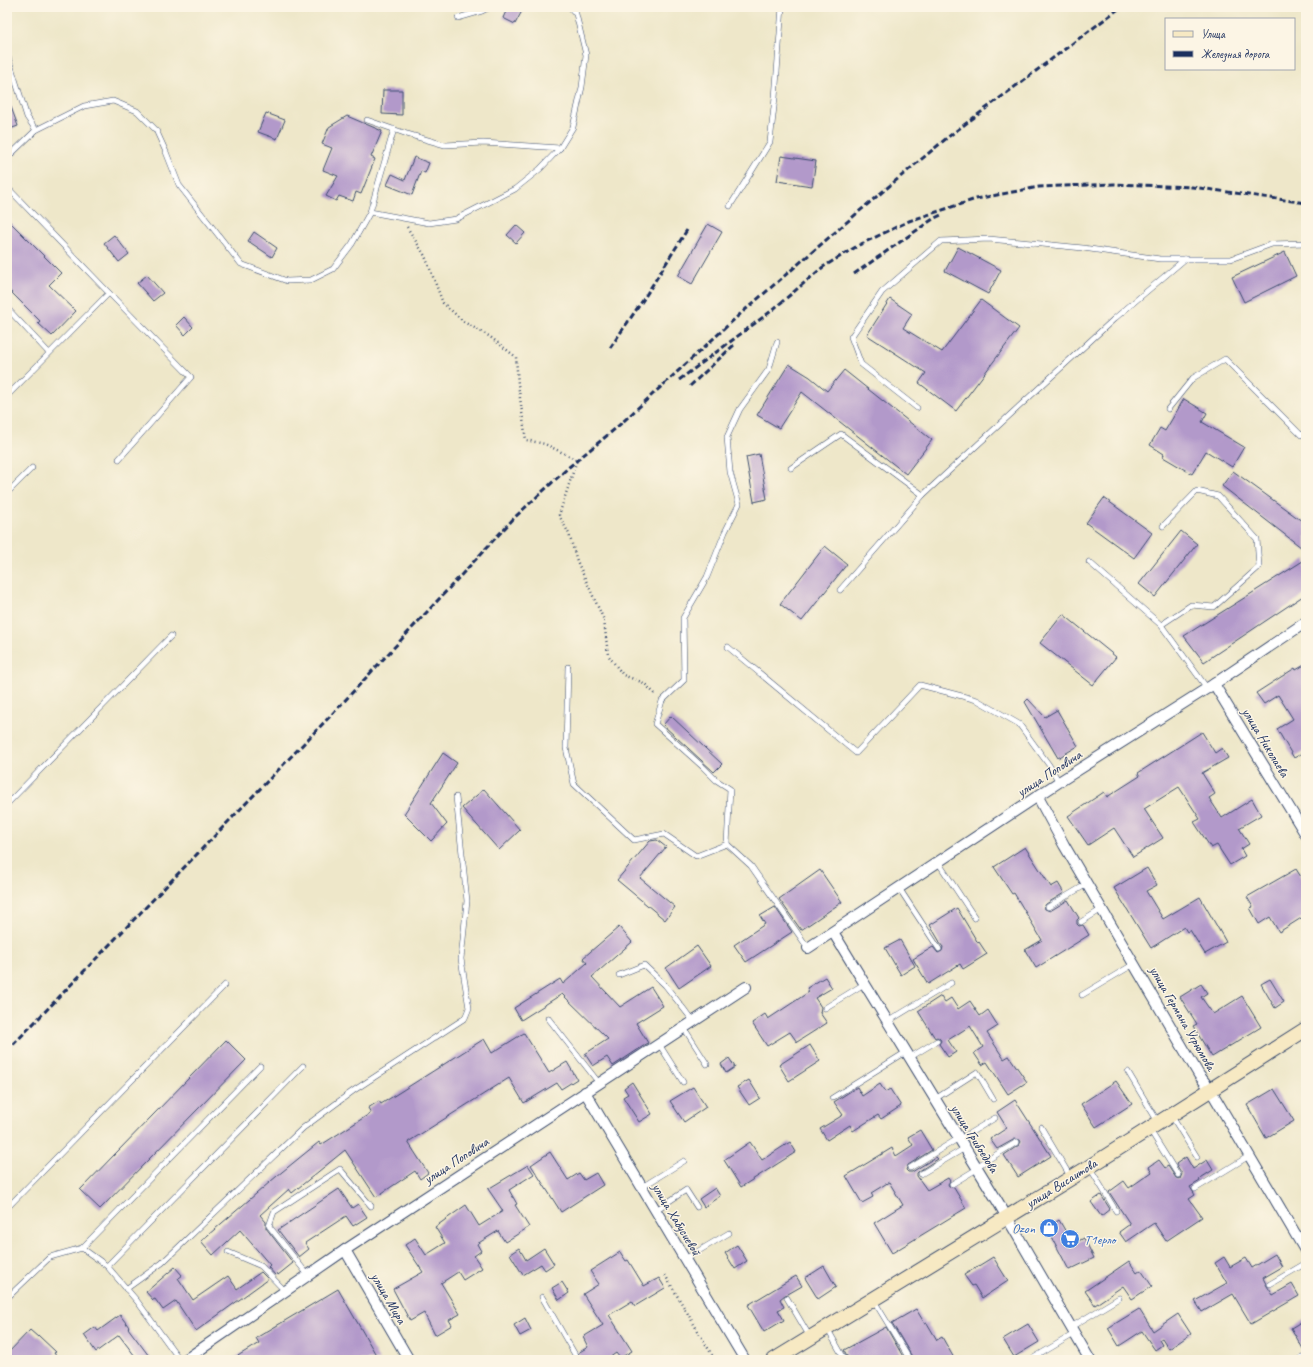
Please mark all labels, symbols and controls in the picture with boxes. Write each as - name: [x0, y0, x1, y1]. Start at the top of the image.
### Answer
- legend: [1165, 18, 1295, 70]
- text: Улица: [1201, 26, 1226, 42]
- text: Железная дорога: [1201, 46, 1270, 62]
- street label: улица Николаева: [1238, 704, 1294, 781]
- street label: улица Поповича: [1013, 746, 1086, 801]
- street label: улица Германа Угрюмова: [1145, 962, 1220, 1075]
- street label: улица Грибоедова: [946, 1100, 1003, 1177]
- street label: улица Поповича: [420, 1133, 493, 1188]
- street label: улица Висаитова: [1022, 1154, 1101, 1212]
- street label: улица Хабусиевой: [648, 1179, 706, 1260]
- shop icon: Ozon: [1038, 1217, 1060, 1239]
- place label: Ozon: [1012, 1220, 1036, 1237]
- supermarket icon: Т1ерло: [1059, 1228, 1081, 1250]
- place label: Т1ерло: [1084, 1231, 1117, 1248]
- street label: улица Мира: [367, 1269, 411, 1328]

